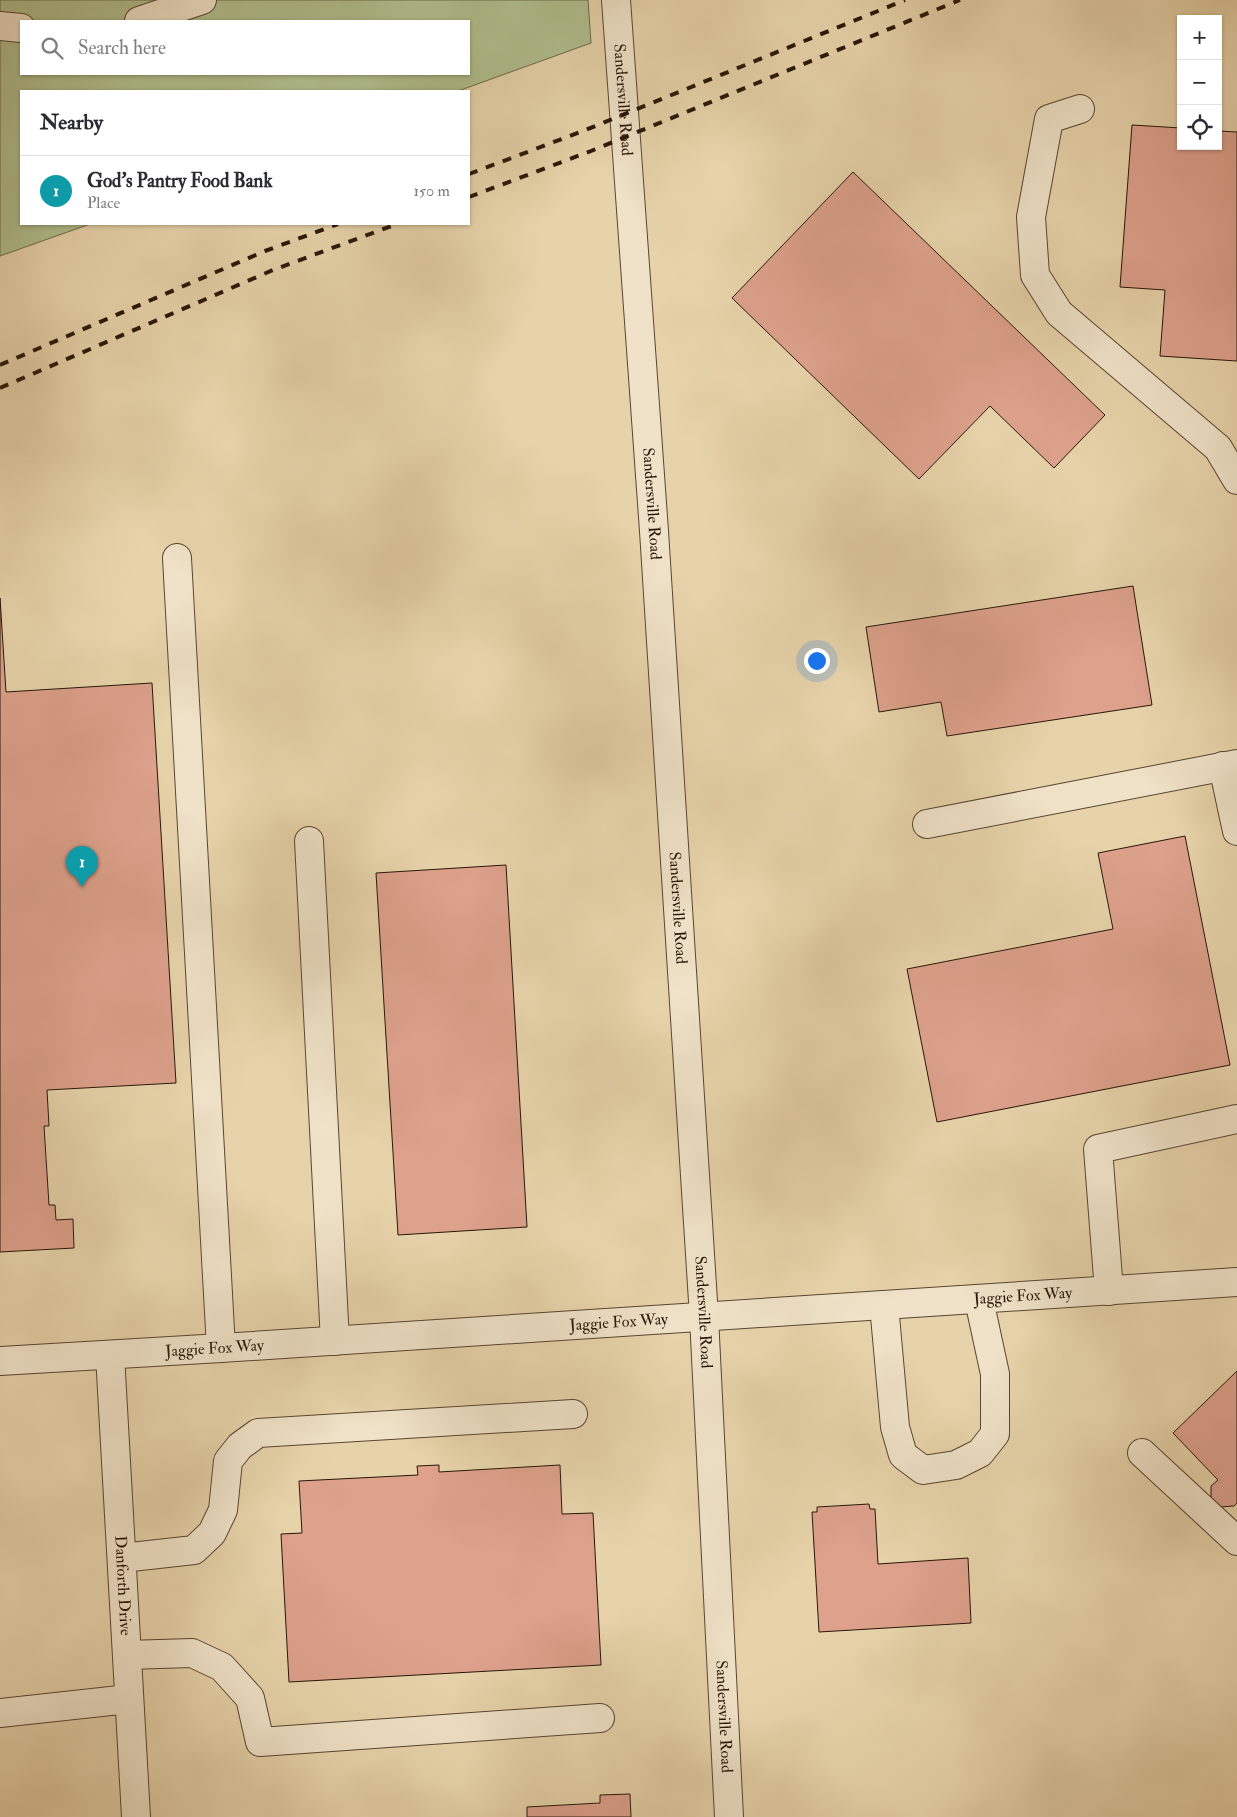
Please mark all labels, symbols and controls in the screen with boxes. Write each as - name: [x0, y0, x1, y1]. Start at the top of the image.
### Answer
- map controls: [1177, 15, 1222, 150]
- button: +: [1177, 15, 1222, 60]
- search box: [20, 20, 470, 75]
- icon: search: [38, 34, 66, 62]
- text: Search here: [78, 36, 166, 60]
- street label: Sandersville Road: [609, 43, 637, 157]
- button: −: [1177, 60, 1222, 105]
- button: locate: [1177, 105, 1222, 150]
- text: Nearby: [40, 109, 103, 136]
- text: God's Pantry Food Bank: [87, 169, 273, 193]
- text: 1: [53, 181, 59, 201]
- text: 150 m: [413, 181, 450, 201]
- text: Place: [87, 193, 120, 213]
- street label: Sandersville Road: [638, 447, 666, 561]
- your location: [804, 648, 830, 674]
- pin: 1: [66, 846, 98, 887]
- street label: Sandersville Road: [664, 851, 692, 965]
- street label: Sandersville Road: [690, 1255, 717, 1369]
- street label: Jaggie Fox Way: [972, 1283, 1074, 1310]
- street label: Jaggie Fox Way: [568, 1309, 670, 1336]
- street label: Jaggie Fox Way: [164, 1335, 266, 1362]
- street label: Danforth Drive: [110, 1535, 136, 1637]
- street label: Sandersville Road: [711, 1660, 737, 1773]

